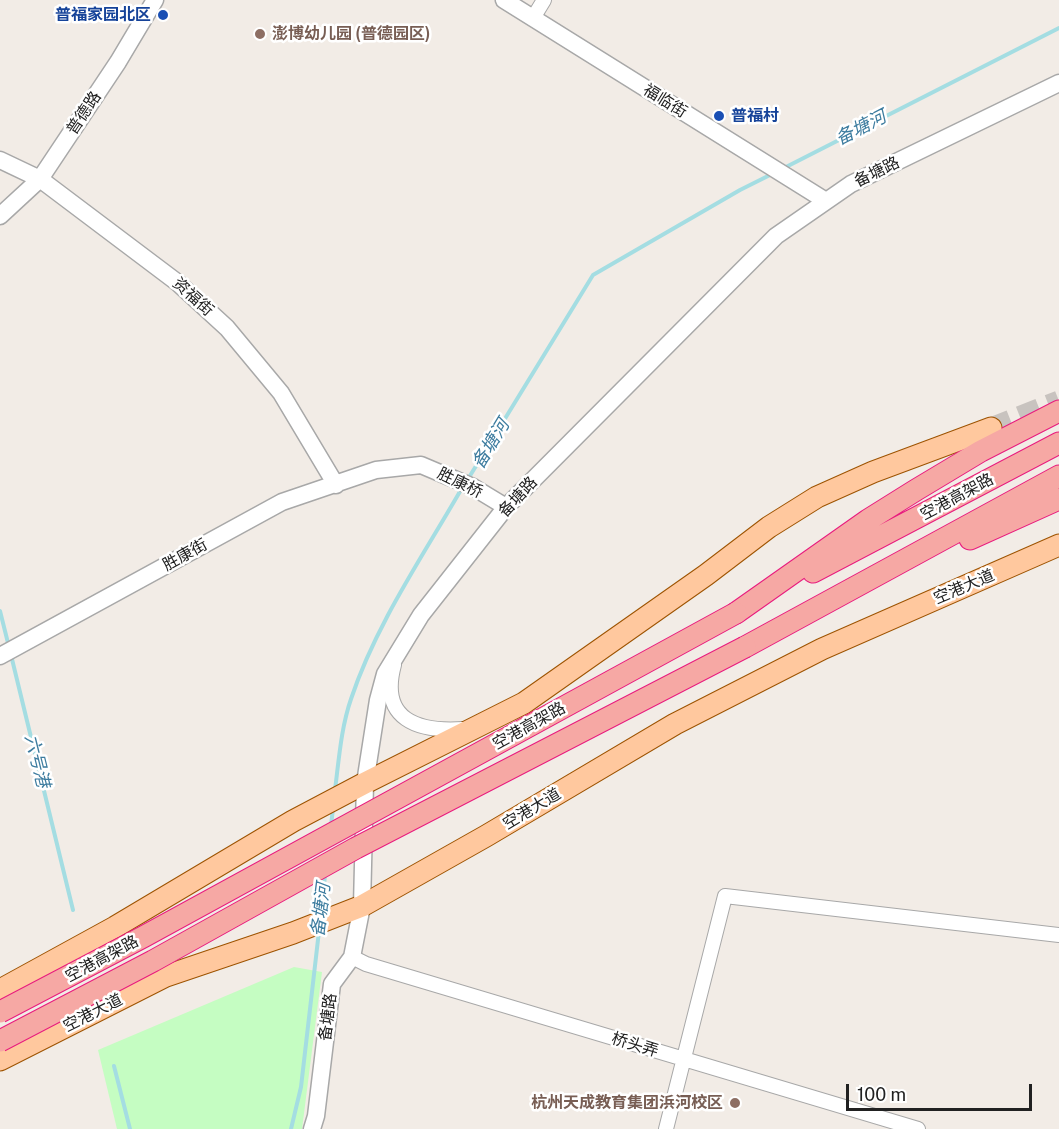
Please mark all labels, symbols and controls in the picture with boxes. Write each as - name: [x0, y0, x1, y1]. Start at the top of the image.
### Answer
- place label: 普福家园北区: [55, 5, 151, 25]
- marker: 普福家园北区: [156, 8, 170, 22]
- place label: 澎博幼儿园 (普德园区): [272, 24, 430, 44]
- marker: 澎博幼儿园 (普德园区): [253, 27, 267, 41]
- street label: 福临街: [640, 80, 690, 122]
- street label: 普德路: [63, 88, 105, 138]
- place label: 普福村: [731, 106, 779, 126]
- water label: 备塘河: [832, 106, 890, 150]
- marker: 普福村: [712, 109, 726, 123]
- street label: 备塘路: [851, 153, 903, 191]
- street label: 资福街: [169, 274, 217, 320]
- water label: 备塘河: [468, 415, 514, 473]
- street label: 胜康桥: [434, 464, 486, 502]
- street label: 空港高架路: [917, 470, 997, 524]
- street label: 备塘路: [495, 473, 541, 521]
- street label: 胜康街: [159, 535, 211, 575]
- street label: 空港大道: [931, 566, 997, 608]
- street label: 空港高架路: [489, 698, 569, 754]
- water label: 六号港: [20, 732, 54, 790]
- street label: 空港大道: [500, 784, 564, 834]
- water label: 备塘河: [307, 882, 335, 938]
- street label: 空港高架路: [62, 932, 142, 986]
- street label: 空港大道: [60, 990, 126, 1036]
- street label: 备塘路: [316, 992, 340, 1042]
- street label: 桥头弄: [609, 1029, 661, 1061]
- scale bar: [849, 1072, 1035, 1110]
- text: 100 m: [857, 1084, 906, 1105]
- place label: 杭州天成教育集团浜河校区: [531, 1093, 723, 1113]
- marker: 杭州天成教育集团浜河校区: [728, 1096, 742, 1110]

